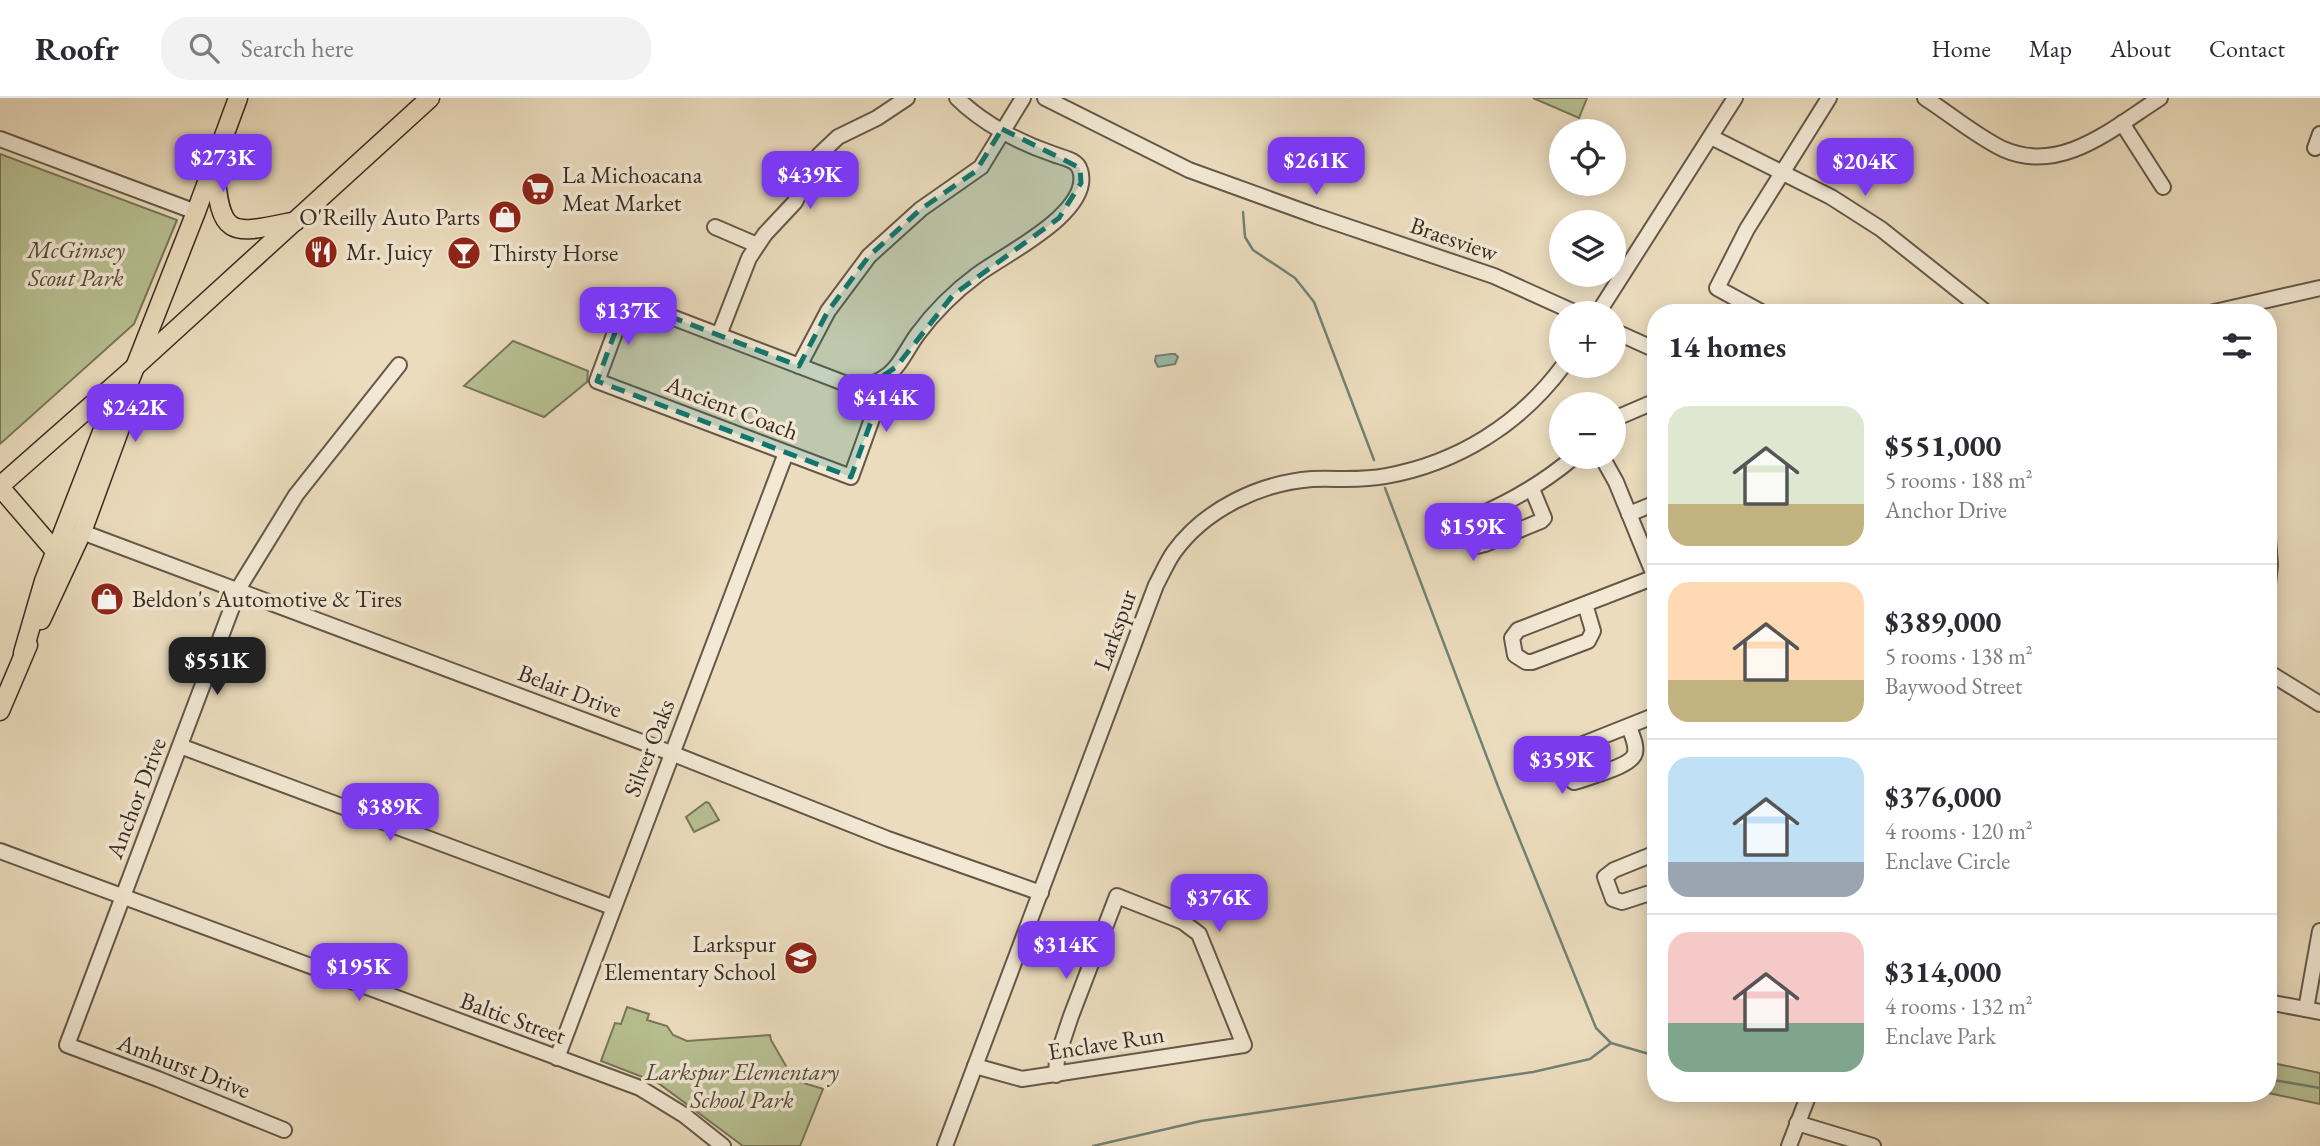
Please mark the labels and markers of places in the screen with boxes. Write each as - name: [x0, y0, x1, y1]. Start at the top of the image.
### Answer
- pin: $273K: [174, 134, 272, 194]
- pin: $261K: [1267, 138, 1365, 197]
- pin: $204K: [1816, 139, 1914, 198]
- pin: $439K: [761, 152, 859, 211]
- place label: La Michoacana Meat Market: [562, 159, 703, 218]
- supermarket icon: La Michoacana Meat Market: [519, 170, 557, 208]
- shop icon: O'Reilly Auto Parts: [486, 198, 524, 236]
- place label: O'Reilly Auto Parts: [299, 201, 480, 232]
- restaurant icon: Mr. Juicy: [302, 233, 340, 271]
- bar icon: Thirsty Horse: [445, 234, 483, 272]
- place label: Mr. Juicy: [346, 236, 433, 267]
- place label: Thirsty Horse: [489, 237, 618, 268]
- pin: $137K: [579, 288, 677, 347]
- pin: $414K: [837, 374, 935, 434]
- pin: $242K: [86, 384, 184, 444]
- pin: $159K: [1424, 504, 1522, 563]
- shop icon: Beldon's Automotive & Tires: [88, 580, 126, 618]
- place label: Beldon's Automotive & Tires: [132, 583, 402, 614]
- pin: $551K: [168, 638, 266, 697]
- pin: $359K: [1513, 736, 1611, 796]
- pin: $389K: [341, 784, 439, 843]
- pin: $376K: [1170, 874, 1268, 934]
- pin: $314K: [1017, 922, 1115, 981]
- place label: Larkspur Elementary School: [604, 928, 776, 987]
- school or university icon: Larkspur Elementary School: [782, 939, 820, 977]
- pin: $195K: [310, 944, 408, 1003]

